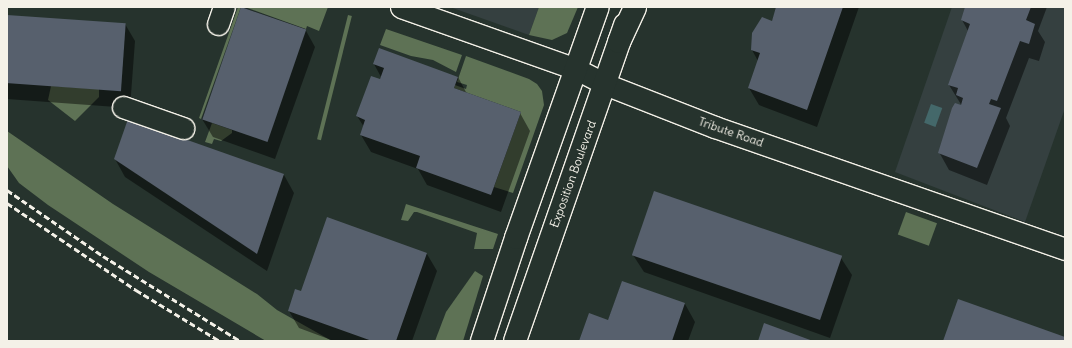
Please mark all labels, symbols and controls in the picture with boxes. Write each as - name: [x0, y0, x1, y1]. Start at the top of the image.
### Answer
- street label: Tribute Road: [696, 114, 766, 150]
- street label: Exposition Boulevard: [547, 118, 599, 230]

